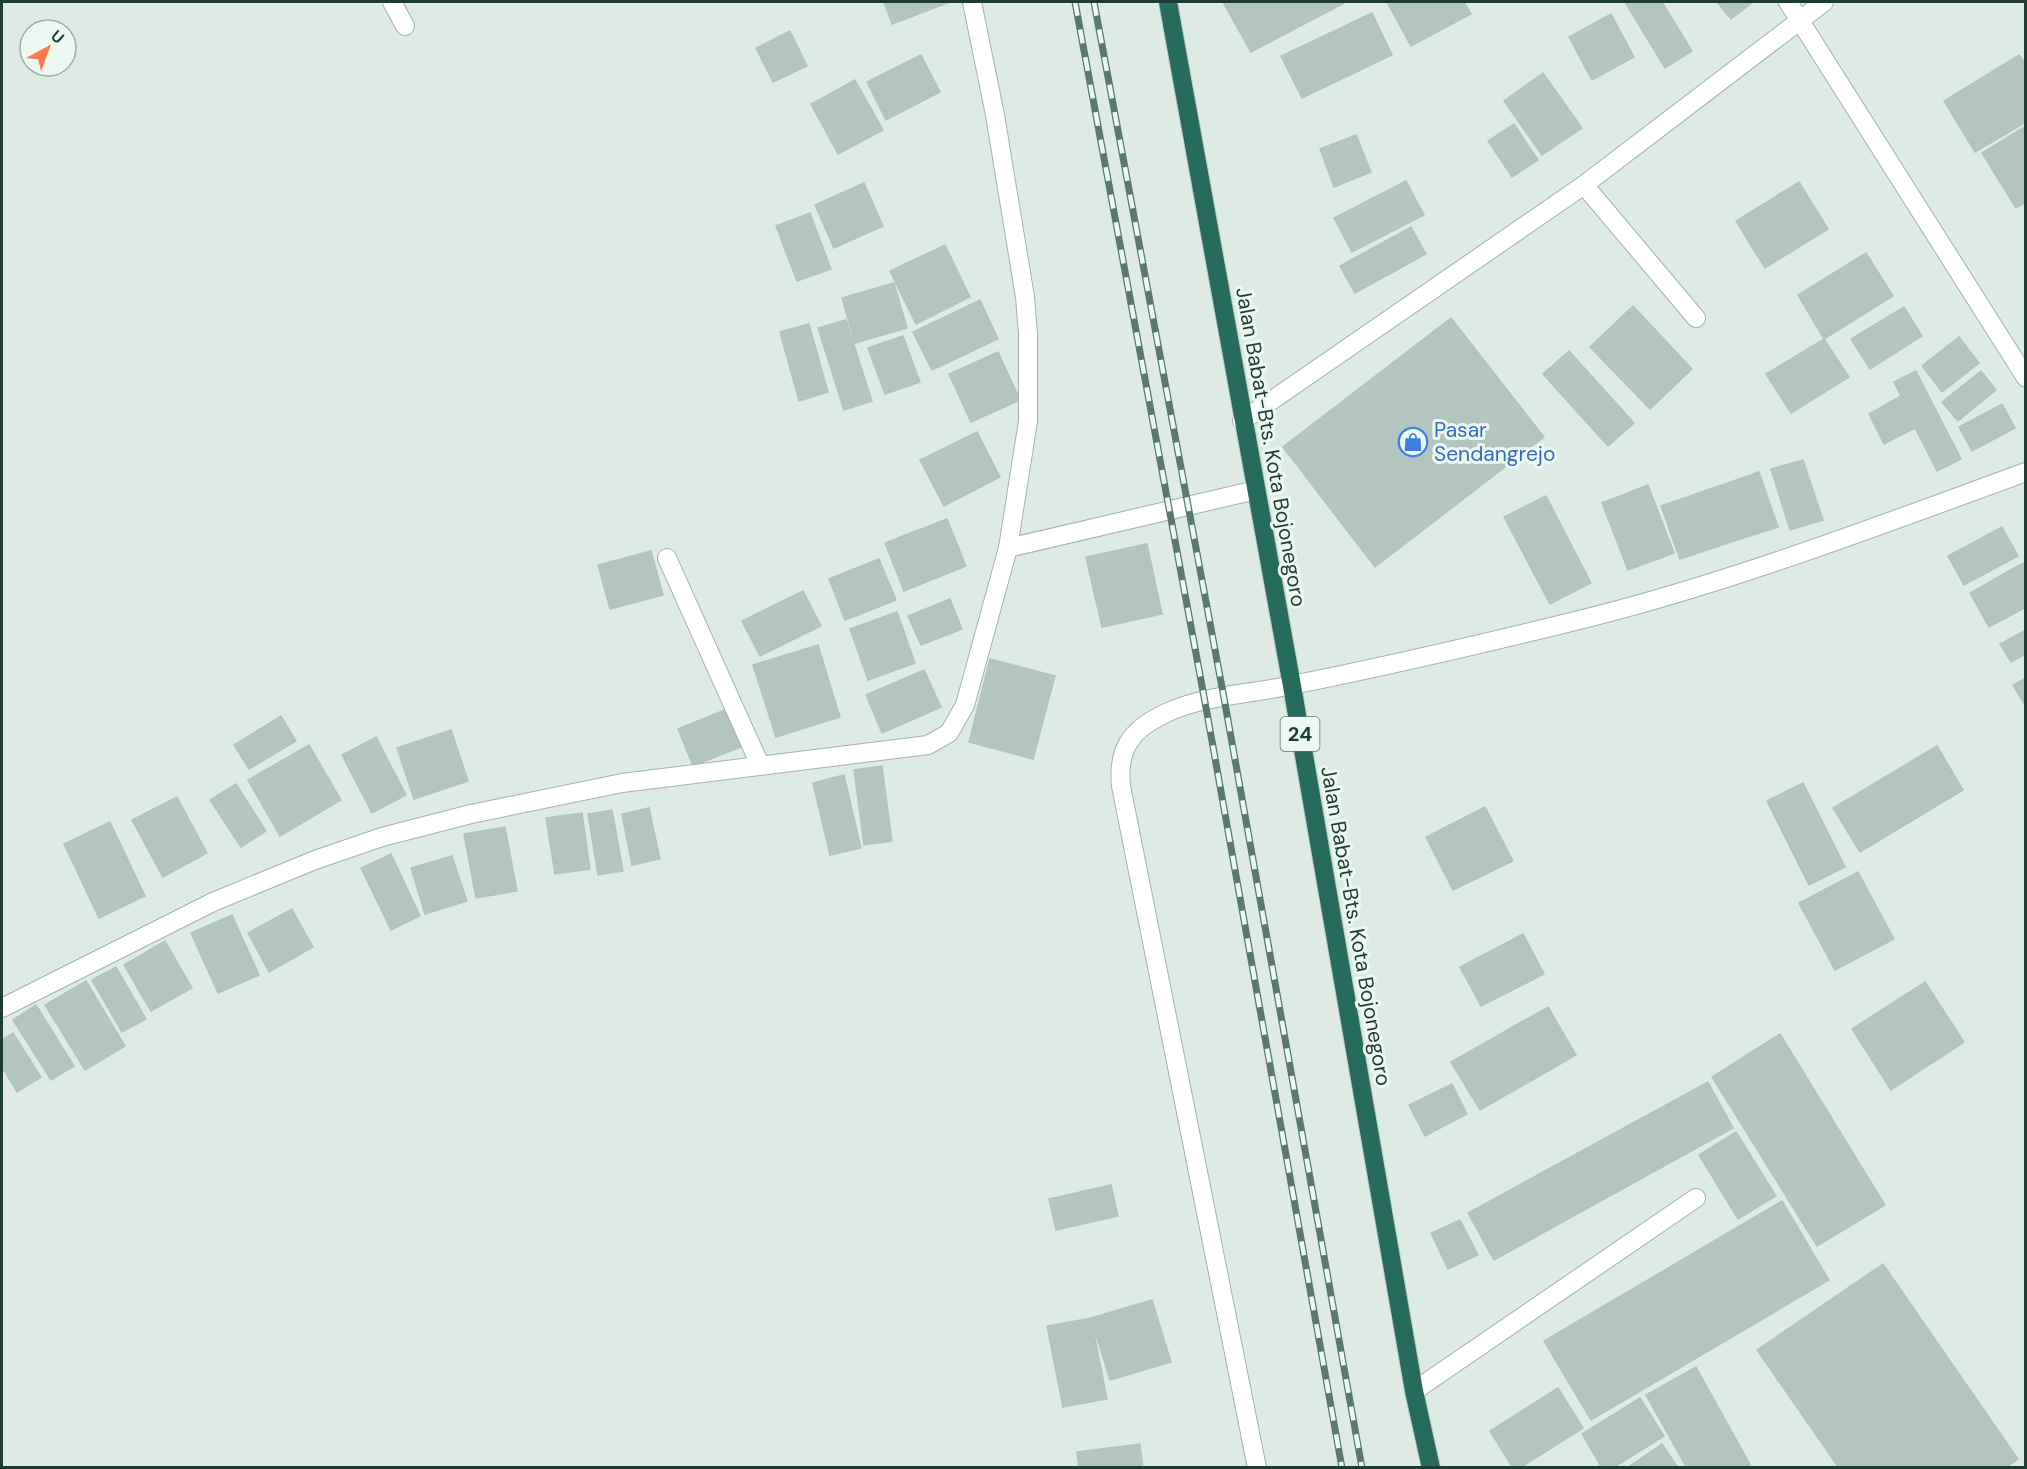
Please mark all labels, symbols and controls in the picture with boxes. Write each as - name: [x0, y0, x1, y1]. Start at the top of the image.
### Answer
- north arrow: [18, 18, 78, 78]
- text: U: [46, 26, 69, 49]
- street label: Jalan Babat-Bts. Kota Bojonegoro: [1229, 285, 1313, 609]
- place label: Pasar Sendangrejo: [1434, 416, 1555, 468]
- shop icon: Pasar Sendangrejo: [1397, 426, 1429, 458]
- road number: 24: [1280, 717, 1320, 751]
- street label: Jalan Babat-Bts. Kota Bojonegoro: [1314, 764, 1398, 1088]

